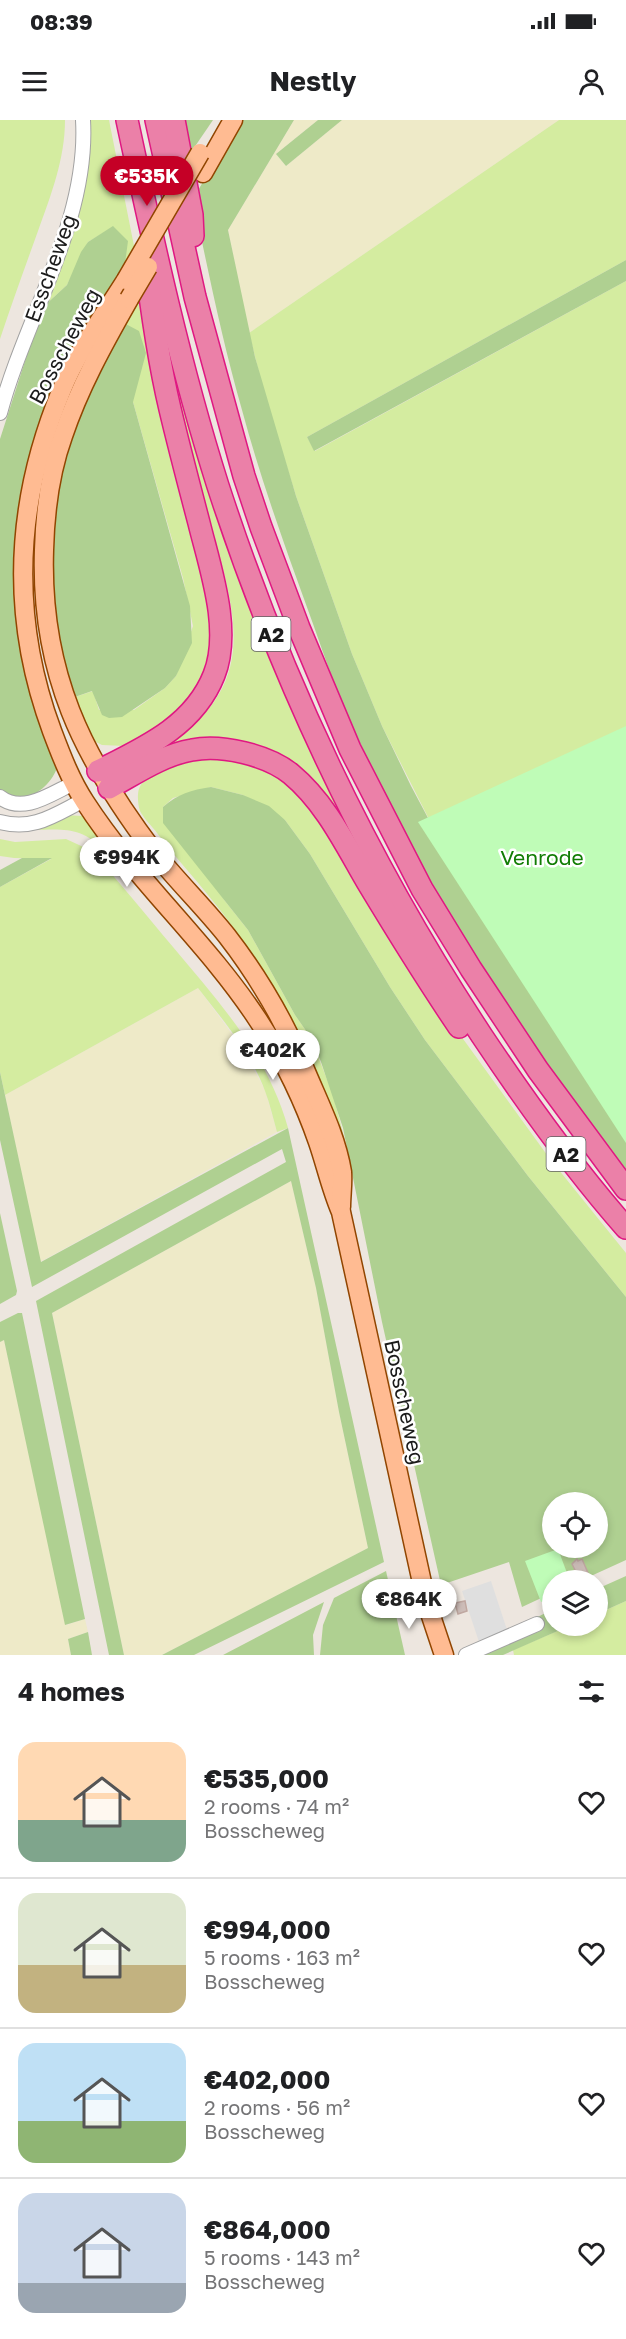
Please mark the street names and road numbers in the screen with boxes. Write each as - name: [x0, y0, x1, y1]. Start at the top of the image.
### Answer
- street label: Esscheweg: [18, 210, 82, 326]
- street label: Bosscheweg: [23, 284, 105, 408]
- road number: A2: [252, 617, 290, 651]
- road number: A2: [546, 1137, 586, 1171]
- street label: Bosscheweg: [379, 1337, 431, 1467]

